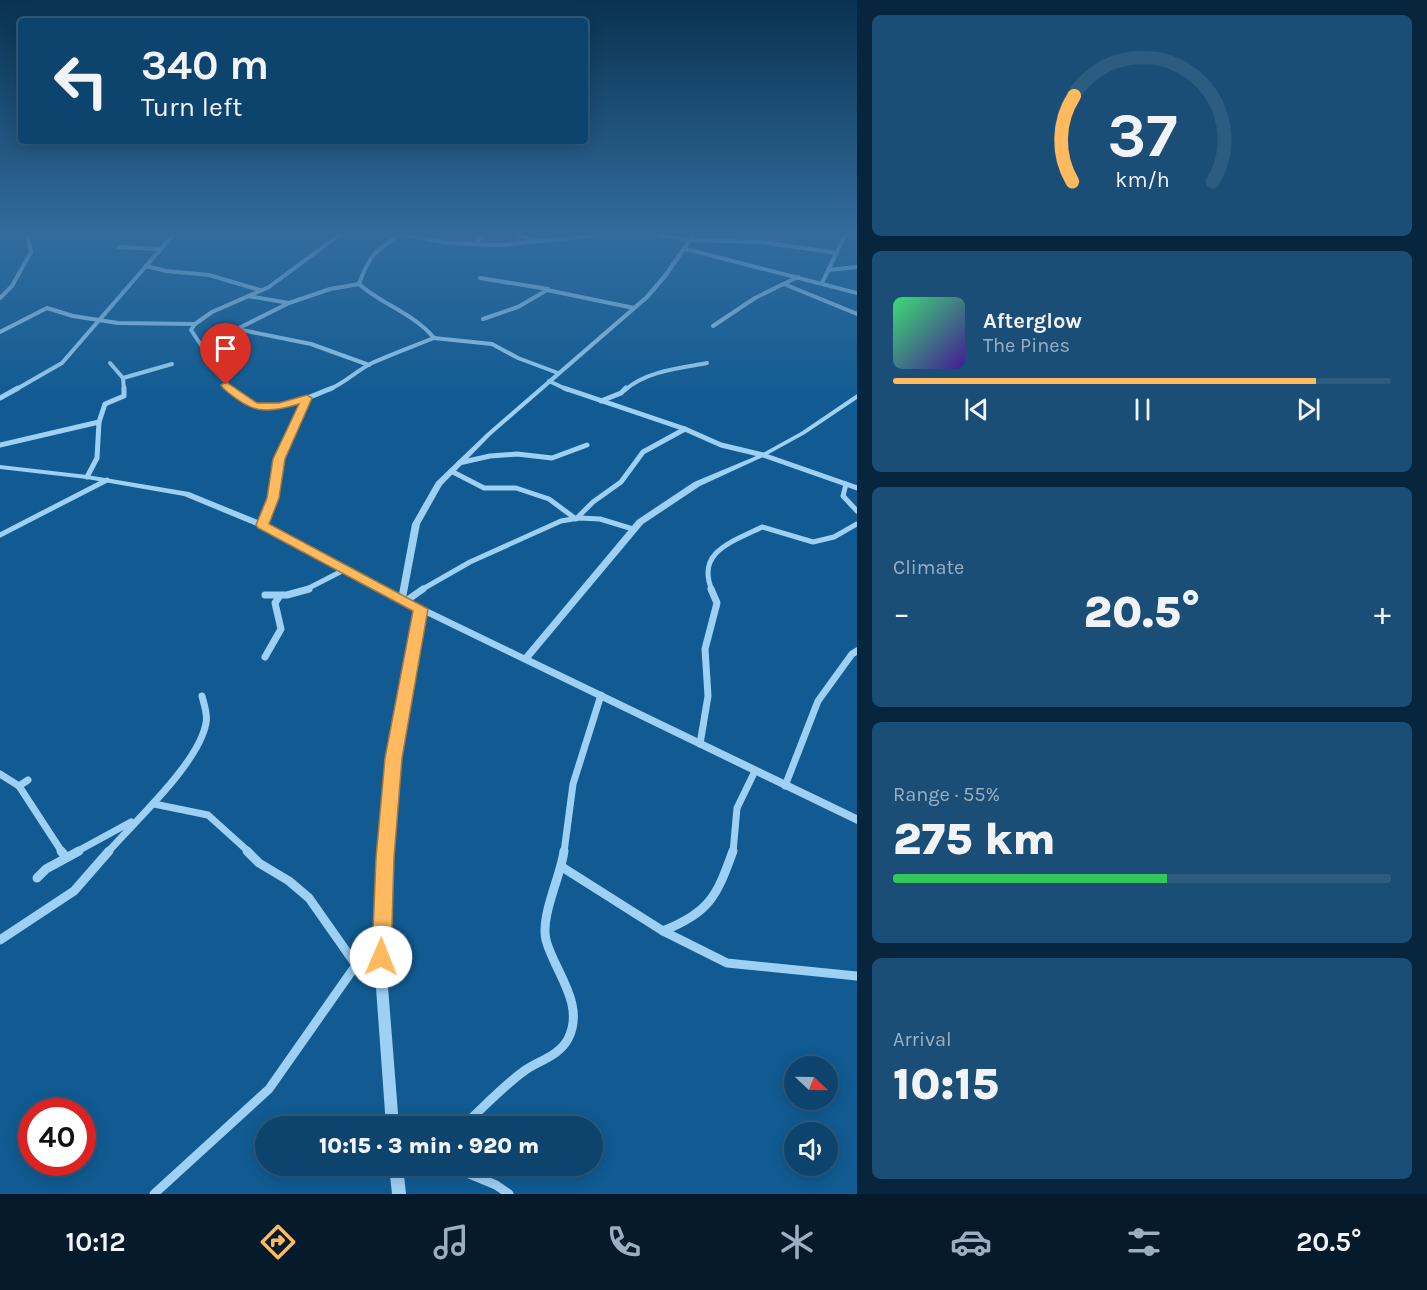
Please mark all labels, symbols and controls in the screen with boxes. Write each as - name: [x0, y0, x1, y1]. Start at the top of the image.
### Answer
- text: 340 m: [141, 40, 269, 90]
- icon: left: [42, 42, 120, 120]
- text: Turn left: [141, 91, 242, 123]
- text: 37: [1107, 100, 1177, 173]
- text: km/h: [1115, 168, 1169, 193]
- text: Afterglow: [983, 308, 1082, 334]
- pin: [200, 323, 251, 385]
- icon: arrive: [209, 332, 242, 365]
- text: The Pines: [983, 334, 1070, 357]
- icon: previous: [960, 393, 993, 426]
- icon: pause: [1126, 393, 1159, 426]
- icon: next: [1292, 393, 1325, 426]
- text: Climate: [893, 556, 964, 579]
- text: 20.5°: [1084, 586, 1200, 638]
- text: −: [893, 594, 910, 632]
- text: +: [1374, 594, 1391, 632]
- text: Range · 55%: [893, 783, 1000, 806]
- text: 275 km: [893, 813, 1056, 865]
- position arrow: [349, 925, 413, 989]
- text: Arrival: [893, 1028, 952, 1051]
- north arrow: [784, 1056, 838, 1110]
- map controls: [784, 1056, 838, 1176]
- text: 10:15: [893, 1058, 999, 1110]
- speed limit sign: 40: [18, 1098, 96, 1176]
- button: sound: [784, 1122, 838, 1176]
- text: 10:15 · 3 min · 920 m: [319, 1133, 539, 1159]
- icon: directions: [257, 1221, 299, 1263]
- icon: music: [430, 1221, 472, 1263]
- icon: phone: [603, 1221, 645, 1263]
- icon: climate: [776, 1221, 818, 1263]
- icon: car: [950, 1221, 992, 1263]
- icon: filters: [1123, 1221, 1165, 1263]
- text: 10:12: [66, 1226, 126, 1258]
- text: 20.5°: [1296, 1226, 1361, 1258]

